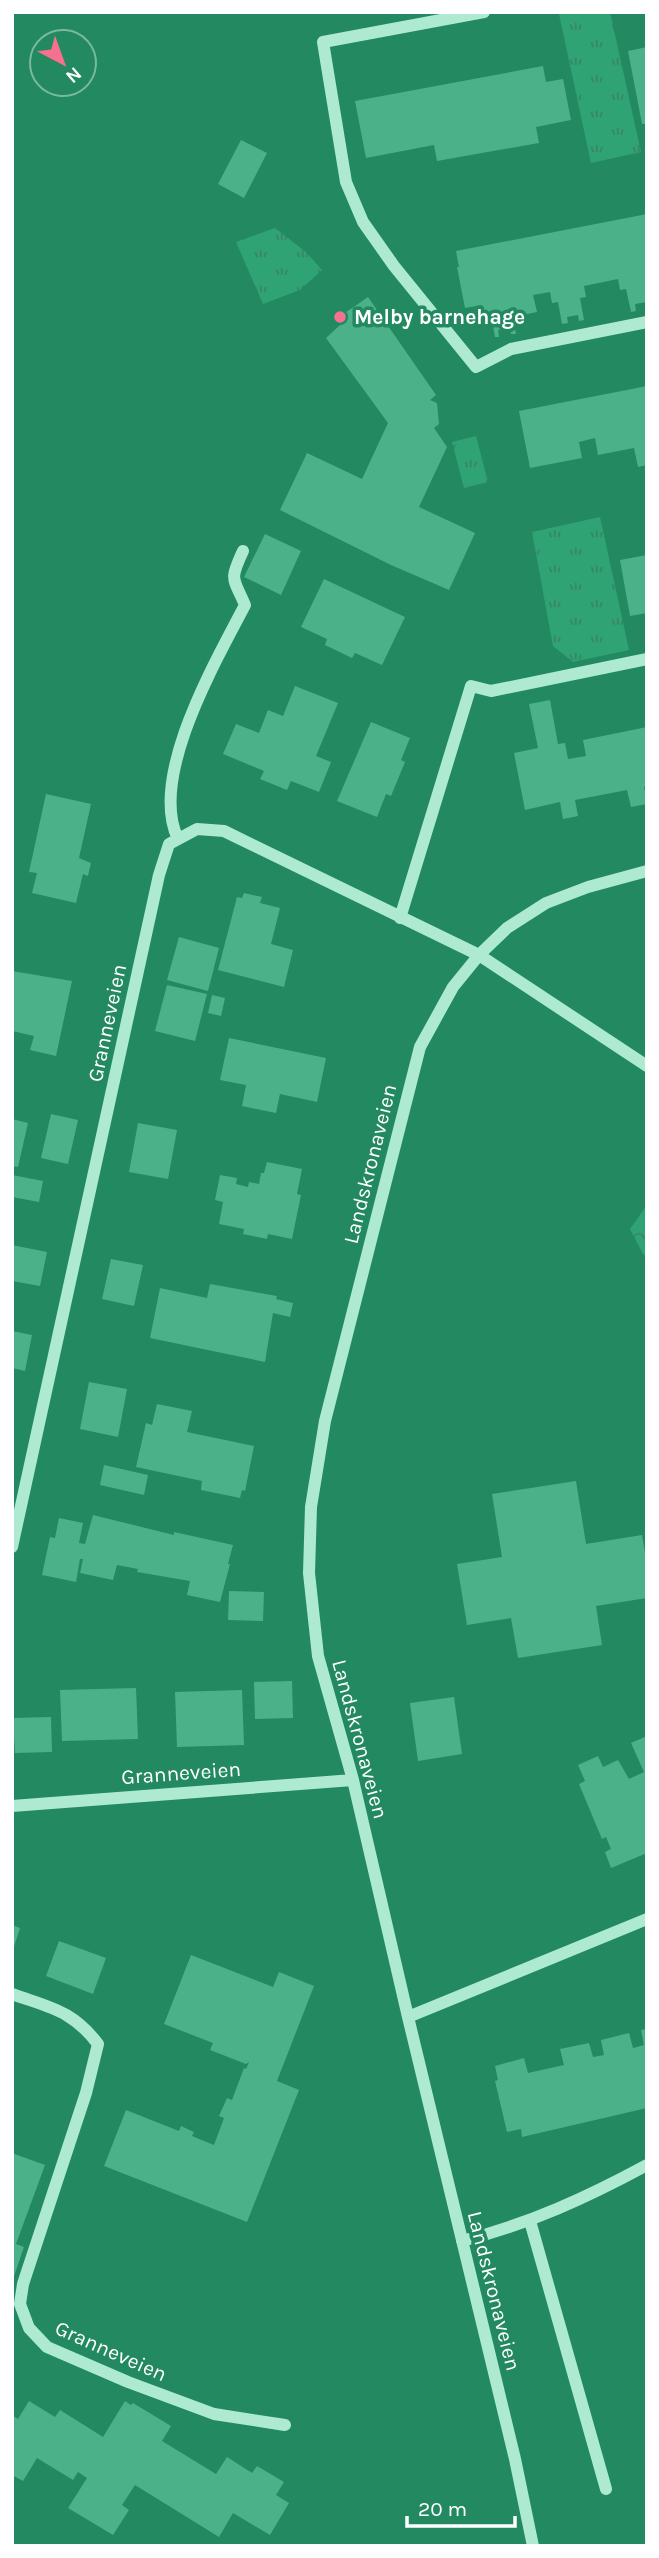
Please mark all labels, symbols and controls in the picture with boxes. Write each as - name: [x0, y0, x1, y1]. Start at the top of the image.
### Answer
- north arrow: [28, 28, 98, 98]
- text: N: [61, 62, 86, 88]
- place label: Melby barnehage: [354, 305, 525, 329]
- marker: Melby barnehage: [332, 309, 348, 325]
- street label: Granneveien: [83, 962, 131, 1084]
- street label: Landskronaveien: [339, 1082, 401, 1246]
- street label: Landskronaveien: [327, 1657, 393, 1821]
- street label: Granneveien: [120, 1757, 242, 1789]
- street label: Landskronaveien: [463, 2209, 525, 2373]
- street label: Granneveien: [51, 2316, 171, 2386]
- scale bar: [407, 2484, 516, 2528]
- text: 20 m: [418, 2497, 467, 2521]

